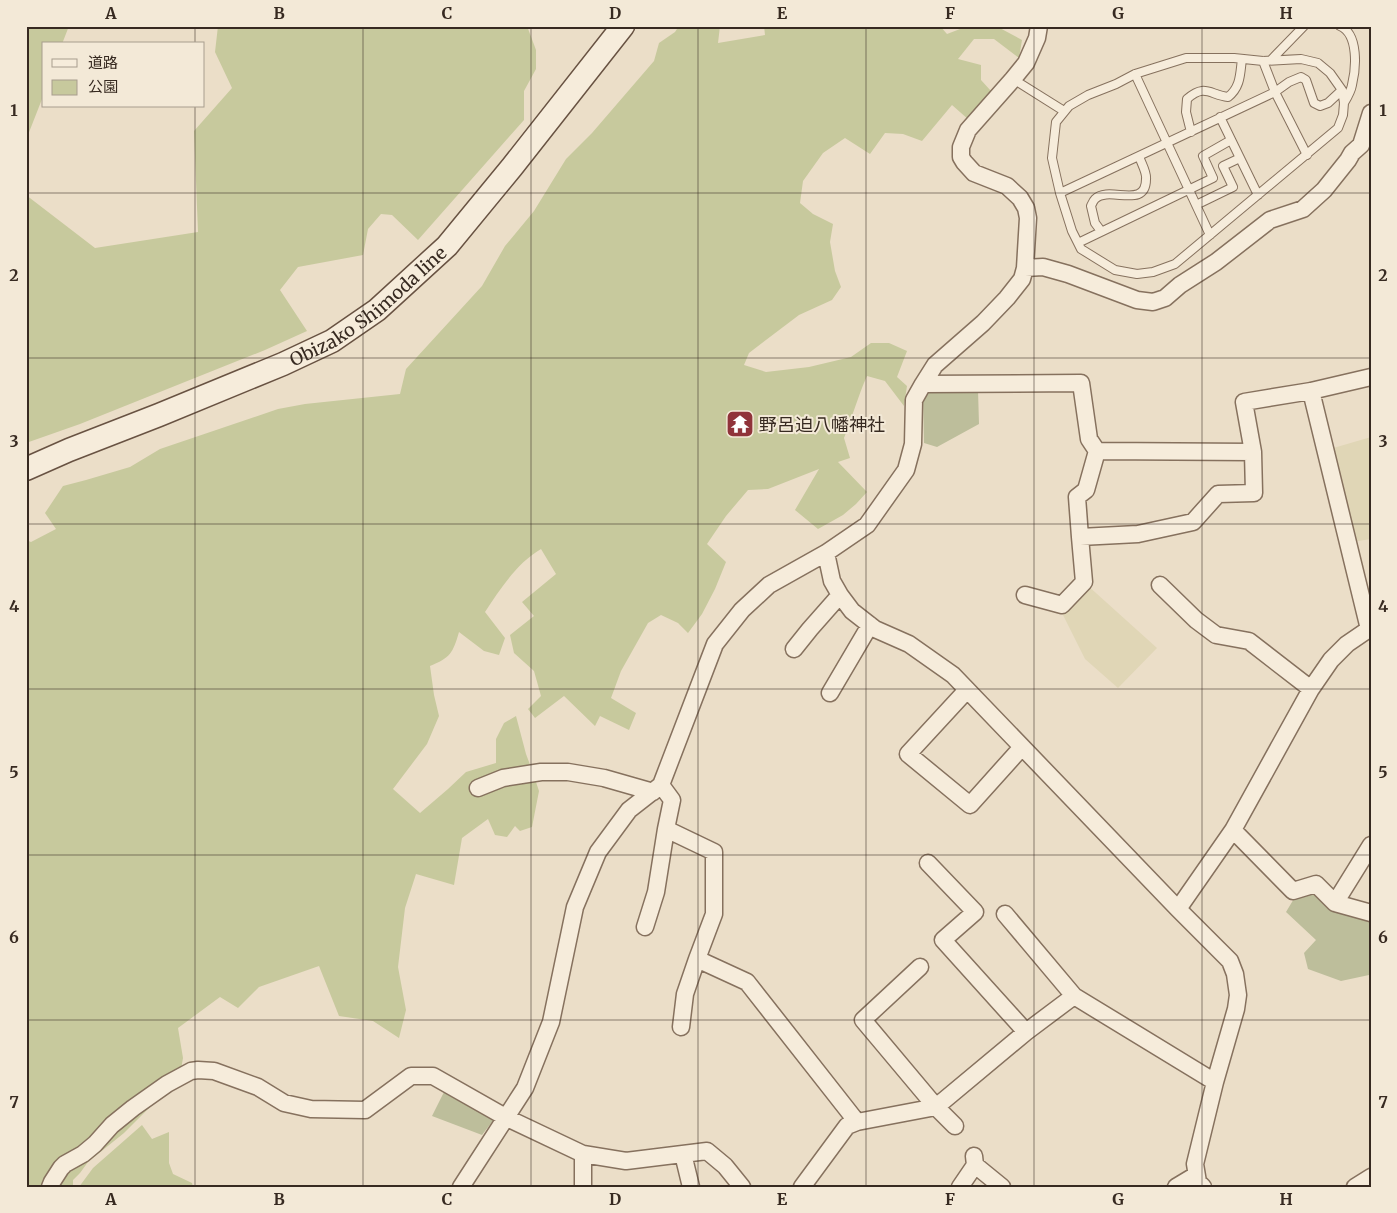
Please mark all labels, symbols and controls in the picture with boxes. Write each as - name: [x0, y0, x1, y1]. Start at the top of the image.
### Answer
- text: A: [104, 3, 117, 23]
- text: B: [273, 3, 285, 23]
- text: C: [442, 3, 452, 23]
- text: D: [609, 3, 621, 23]
- text: E: [777, 3, 788, 23]
- text: F: [945, 3, 955, 23]
- text: G: [1112, 3, 1124, 23]
- text: H: [1279, 3, 1293, 23]
- legend: [42, 42, 205, 108]
- text: 道路: [88, 53, 118, 72]
- text: 公園: [88, 77, 118, 96]
- text: 1: [10, 100, 18, 120]
- text: 1: [1379, 100, 1387, 120]
- street label: Obizako Shimoda line: [286, 241, 451, 371]
- text: 2: [9, 265, 19, 285]
- text: 2: [1378, 265, 1388, 285]
- temple icon: 野呂迫八幡神社: [725, 409, 755, 439]
- place label: 野呂迫八幡神社: [759, 413, 885, 436]
- text: 3: [9, 431, 19, 451]
- text: 3: [1378, 431, 1388, 451]
- text: 4: [9, 596, 19, 616]
- text: 4: [1378, 596, 1388, 616]
- text: 5: [9, 762, 19, 782]
- text: 5: [1378, 762, 1388, 782]
- text: 6: [9, 927, 19, 947]
- text: 6: [1378, 927, 1388, 947]
- text: 7: [9, 1092, 19, 1112]
- text: 7: [1378, 1092, 1388, 1112]
- text: A: [104, 1189, 117, 1209]
- text: B: [273, 1189, 285, 1209]
- text: C: [442, 1189, 452, 1209]
- text: D: [609, 1189, 621, 1209]
- text: E: [777, 1189, 788, 1209]
- text: F: [945, 1189, 955, 1209]
- text: G: [1112, 1189, 1124, 1209]
- text: H: [1279, 1189, 1293, 1209]

